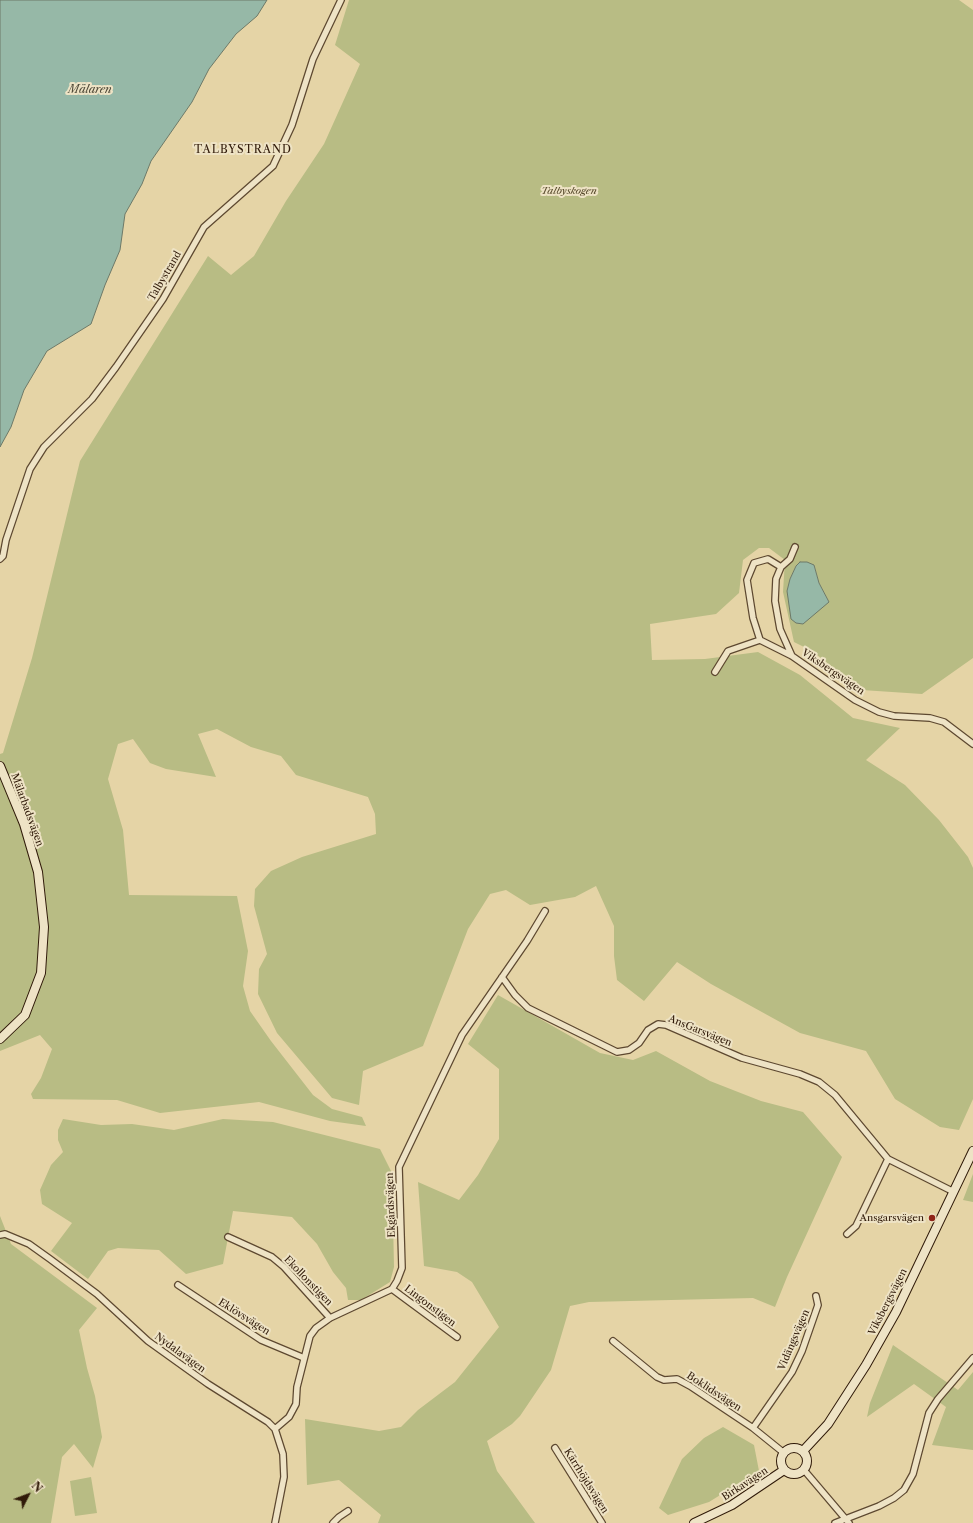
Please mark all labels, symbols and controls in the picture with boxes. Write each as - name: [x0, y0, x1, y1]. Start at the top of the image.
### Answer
- water label: Mälaren: [68, 83, 112, 97]
- district label: TALBYSTRAND: [194, 143, 292, 157]
- park label: Talbyskogen: [541, 185, 597, 197]
- street label: Talbystrand: [146, 249, 184, 303]
- street label: Viksbergsvägen: [799, 647, 867, 697]
- street label: Mälarbadsvägen: [8, 772, 46, 848]
- street label: AnsGarsvägen: [667, 1013, 733, 1049]
- street label: Ekgårdsvägen: [384, 1172, 398, 1238]
- place label: Ansgarsvägen: [859, 1212, 924, 1224]
- marker: Ansgarsvägen: [927, 1213, 937, 1223]
- street label: Ekollonstigen: [281, 1254, 335, 1308]
- street label: Viksbergsvägen: [866, 1267, 910, 1337]
- street label: Lingonstigen: [402, 1283, 458, 1329]
- street label: Eklövsvägen: [216, 1296, 272, 1338]
- street label: Vidängsvägen: [776, 1308, 812, 1372]
- street label: Nydalavägen: [152, 1330, 208, 1376]
- street label: Boklidsvägen: [684, 1370, 744, 1414]
- street label: Kärrhöjdsvägen: [561, 1446, 611, 1516]
- street label: Birkavägen: [720, 1465, 770, 1503]
- north arrow: [8, 1475, 48, 1515]
- text: N: [29, 1479, 45, 1495]

